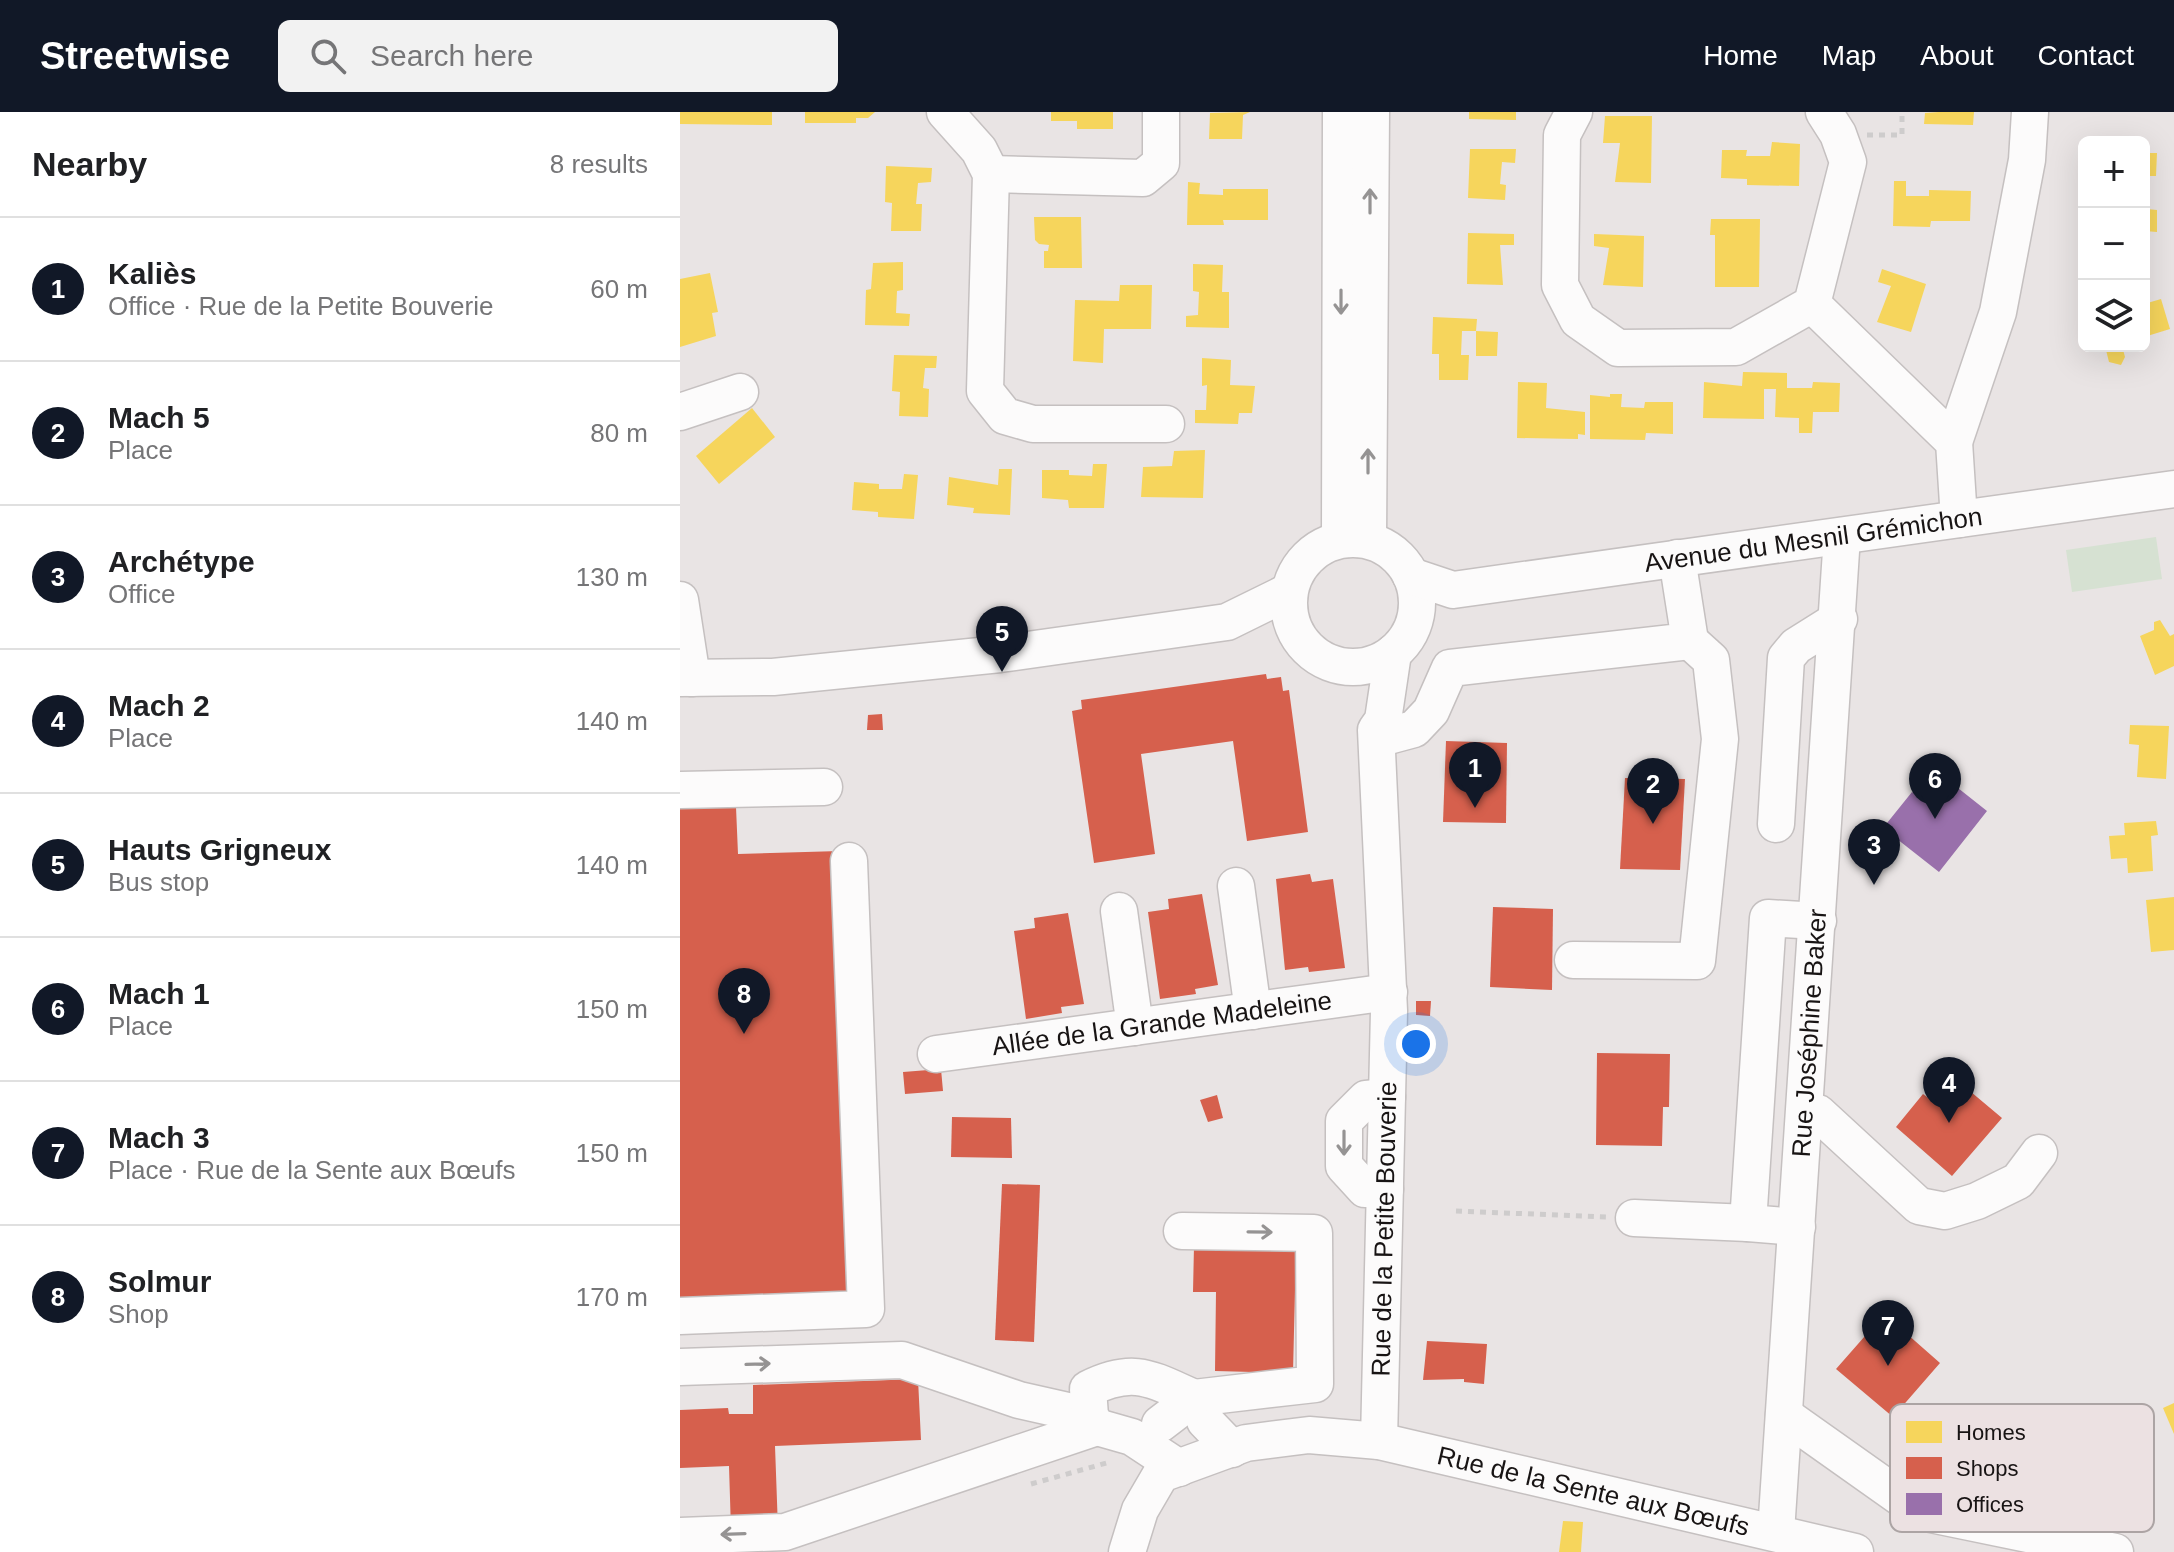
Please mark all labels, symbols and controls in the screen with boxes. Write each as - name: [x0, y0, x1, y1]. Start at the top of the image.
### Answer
- search box: [278, 20, 838, 92]
- icon: search: [306, 34, 350, 78]
- text: Streetwise: [40, 35, 230, 77]
- text: Search here: [370, 39, 534, 72]
- text: Home: [1703, 40, 1778, 71]
- text: Map: [1822, 40, 1876, 71]
- text: About: [1920, 40, 1994, 71]
- text: Contact: [2038, 40, 2134, 71]
- map controls: [2078, 136, 2150, 352]
- button: +: [2078, 136, 2150, 208]
- text: Nearby: [32, 145, 147, 183]
- text: 8 results: [550, 149, 648, 179]
- one-way arrow: [1362, 188, 1378, 215]
- button: −: [2078, 208, 2150, 280]
- text: Kaliès: [108, 257, 196, 290]
- text: 1: [51, 274, 65, 304]
- text: 60 m: [590, 274, 648, 304]
- button: layers: [2078, 280, 2150, 352]
- one-way arrow: [1333, 288, 1349, 315]
- text: Office · Rue de la Petite Bouverie: [108, 291, 493, 321]
- text: Mach 5: [108, 401, 210, 434]
- text: 2: [51, 418, 65, 448]
- text: 80 m: [590, 418, 648, 448]
- text: Place: [108, 435, 173, 465]
- one-way arrow: [1361, 448, 1376, 475]
- street label: Avenue du Mesnil Grémichon: [1642, 501, 1984, 578]
- text: Archétype: [108, 545, 255, 578]
- text: 3: [51, 562, 65, 592]
- text: 130 m: [576, 562, 648, 592]
- text: Office: [108, 579, 175, 609]
- pin: 5: [976, 606, 1028, 672]
- text: Mach 2: [108, 689, 210, 722]
- text: 4: [51, 706, 65, 736]
- text: 140 m: [576, 706, 648, 736]
- text: Place: [108, 723, 173, 753]
- pin: 1: [1449, 742, 1501, 808]
- pin: 6: [1909, 753, 1961, 819]
- pin: 2: [1627, 758, 1679, 824]
- pin: 3: [1848, 819, 1900, 885]
- text: Hauts Grigneux: [108, 833, 331, 866]
- text: 5: [51, 850, 65, 880]
- text: 140 m: [576, 850, 648, 880]
- text: Bus stop: [108, 867, 209, 897]
- street label: Rue Joséphine Baker: [1786, 908, 1832, 1158]
- pin: 8: [718, 968, 770, 1034]
- text: Mach 1: [108, 977, 210, 1010]
- street label: Allée de la Grande Madeleine: [990, 985, 1334, 1061]
- text: 6: [51, 994, 65, 1024]
- text: 150 m: [576, 994, 648, 1024]
- text: Place: [108, 1011, 173, 1041]
- your location: [1396, 1024, 1436, 1064]
- pin: 4: [1923, 1057, 1975, 1123]
- street label: Rue de la Petite Bouverie: [1366, 1081, 1402, 1377]
- text: Mach 3: [108, 1121, 210, 1154]
- one-way arrow: [1336, 1129, 1352, 1156]
- text: 7: [51, 1138, 65, 1168]
- text: 150 m: [576, 1138, 648, 1168]
- text: Place · Rue de la Sente aux Bœufs: [108, 1155, 516, 1185]
- one-way arrow: [1246, 1224, 1273, 1240]
- text: Solmur: [108, 1265, 211, 1298]
- text: 8: [51, 1282, 65, 1312]
- text: 170 m: [576, 1282, 648, 1312]
- text: Shop: [108, 1299, 169, 1329]
- pin: 7: [1862, 1300, 1914, 1366]
- one-way arrow: [744, 1357, 771, 1372]
- legend: [1890, 1404, 2154, 1532]
- text: Homes: [1956, 1420, 2026, 1445]
- street label: Rue de la Sente aux Bœufs: [1434, 1440, 1752, 1542]
- text: Shops: [1956, 1456, 2018, 1481]
- text: Offices: [1956, 1492, 2024, 1517]
- one-way arrow: [720, 1527, 747, 1542]

